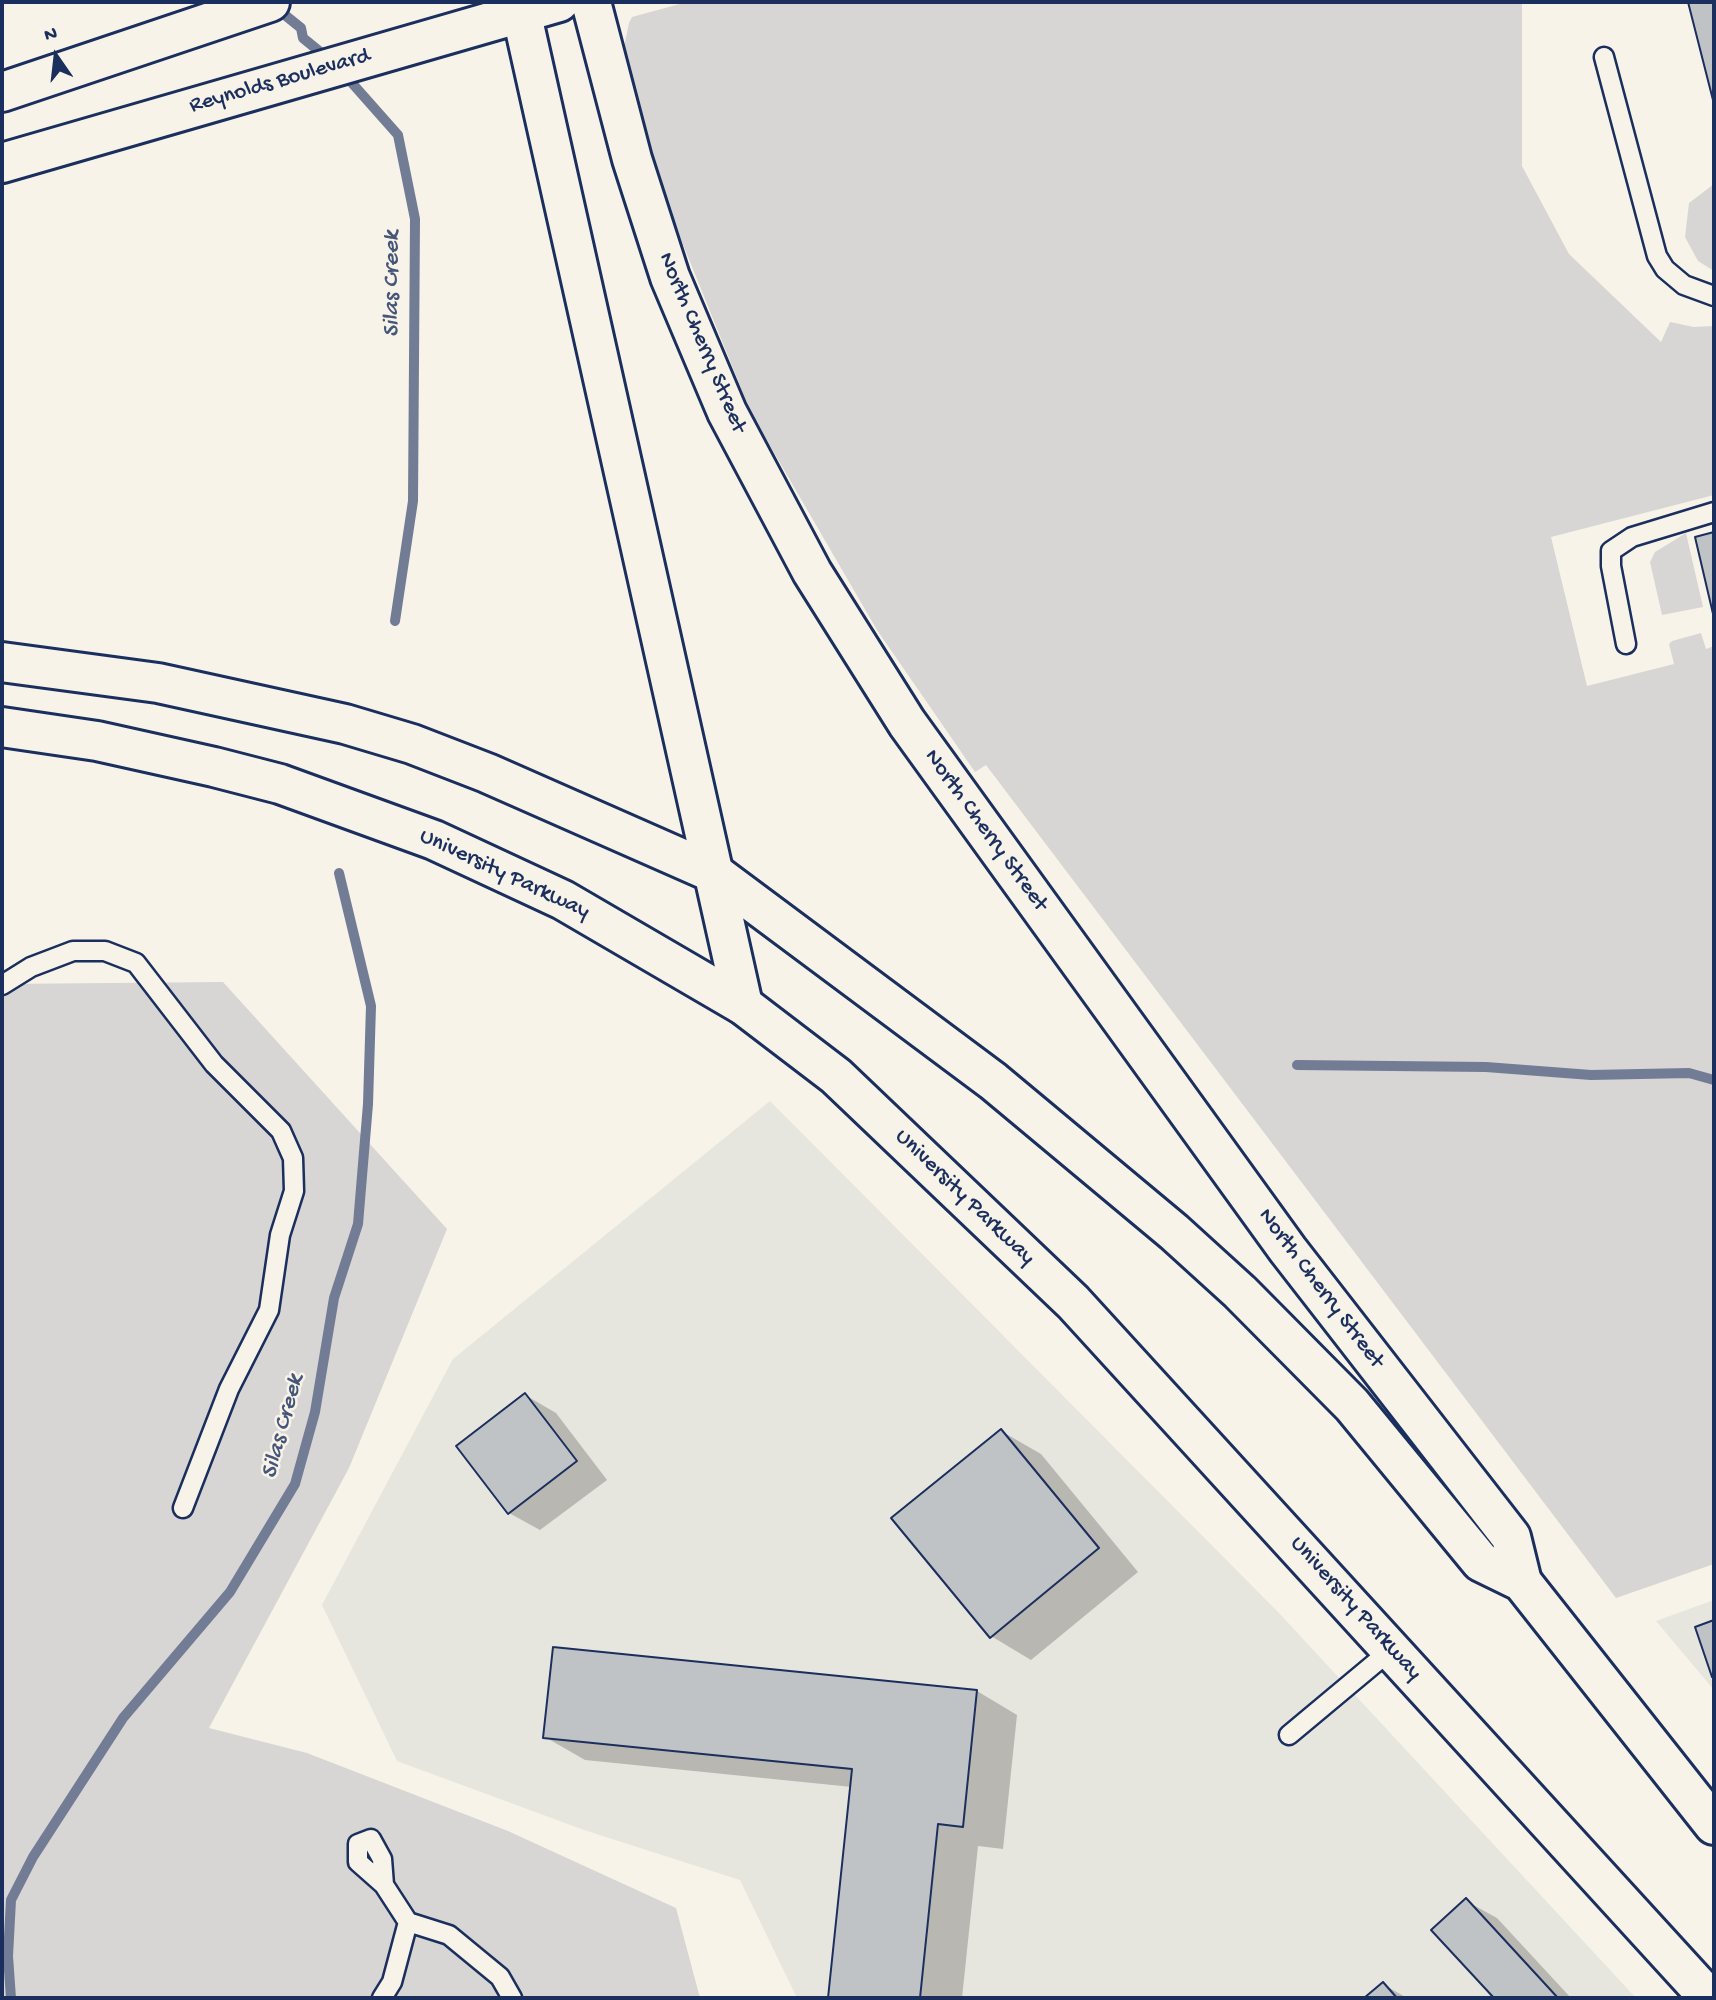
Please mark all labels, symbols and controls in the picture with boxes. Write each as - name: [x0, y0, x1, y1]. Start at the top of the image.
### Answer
- north arrow: [21, 21, 91, 91]
- text: N: [42, 22, 60, 48]
- street label: Reynolds Boulevard: [187, 43, 373, 121]
- water label: Silas Creek: [379, 231, 407, 337]
- street label: North Cherry Street: [651, 249, 751, 437]
- street label: North Cherry Street: [917, 745, 1053, 917]
- street label: University Parkway: [414, 823, 594, 927]
- street label: University Parkway: [888, 1124, 1040, 1272]
- street label: North Cherry Street: [1251, 1203, 1389, 1375]
- water label: Silas Creek: [256, 1372, 312, 1482]
- street label: University Parkway: [1283, 1531, 1427, 1687]

